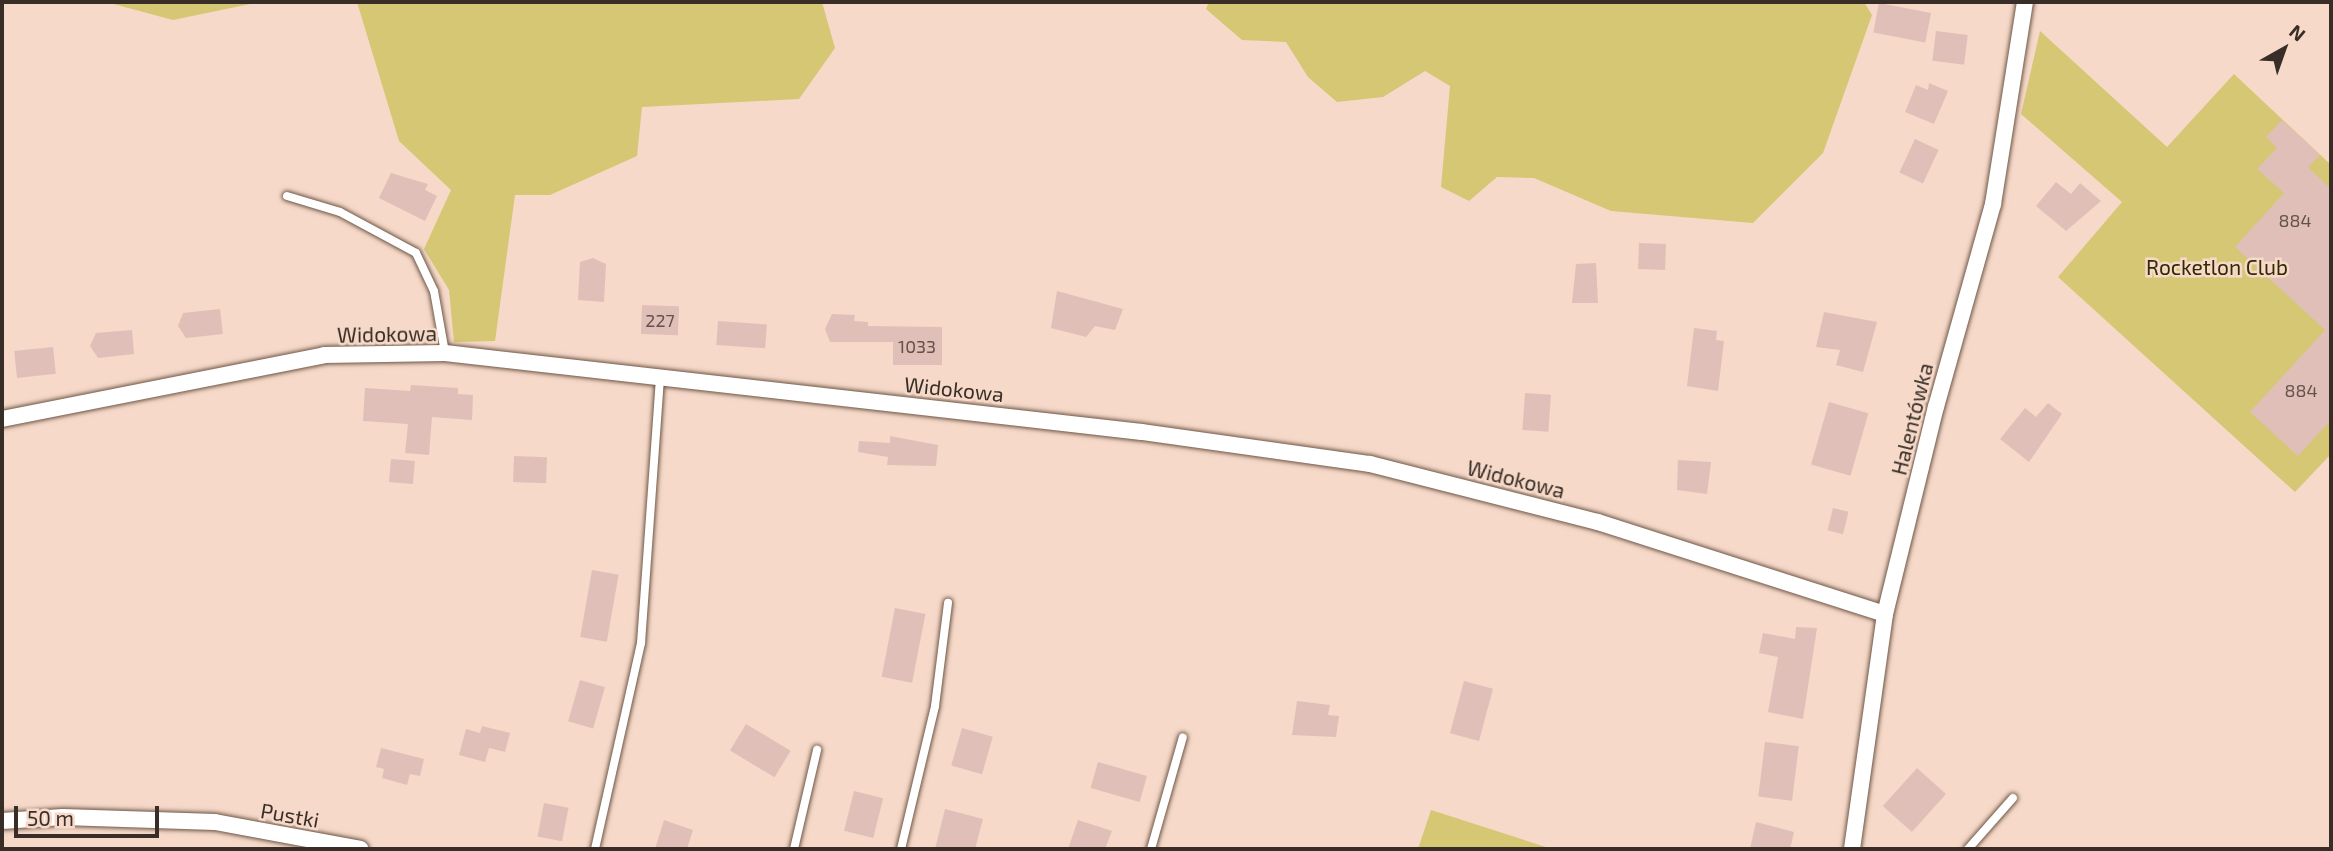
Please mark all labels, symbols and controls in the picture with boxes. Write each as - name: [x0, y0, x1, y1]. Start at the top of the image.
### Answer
- north arrow: [2249, 14, 2319, 84]
- text: N: [2285, 19, 2310, 46]
- house number: 884: [2279, 209, 2311, 231]
- park label: Rocketlon Club: [2146, 254, 2288, 280]
- house number: 227: [645, 309, 675, 331]
- street label: Widokowa: [337, 321, 437, 347]
- house number: 1033: [898, 335, 936, 357]
- street label: Halentówka: [1886, 360, 1938, 478]
- street label: Widokowa: [903, 371, 1005, 407]
- house number: 884: [2285, 379, 2317, 401]
- street label: Widokowa: [1464, 455, 1568, 503]
- scale bar: [18, 792, 163, 836]
- street label: Pustki: [259, 797, 321, 833]
- text: 50 m: [27, 805, 74, 830]

